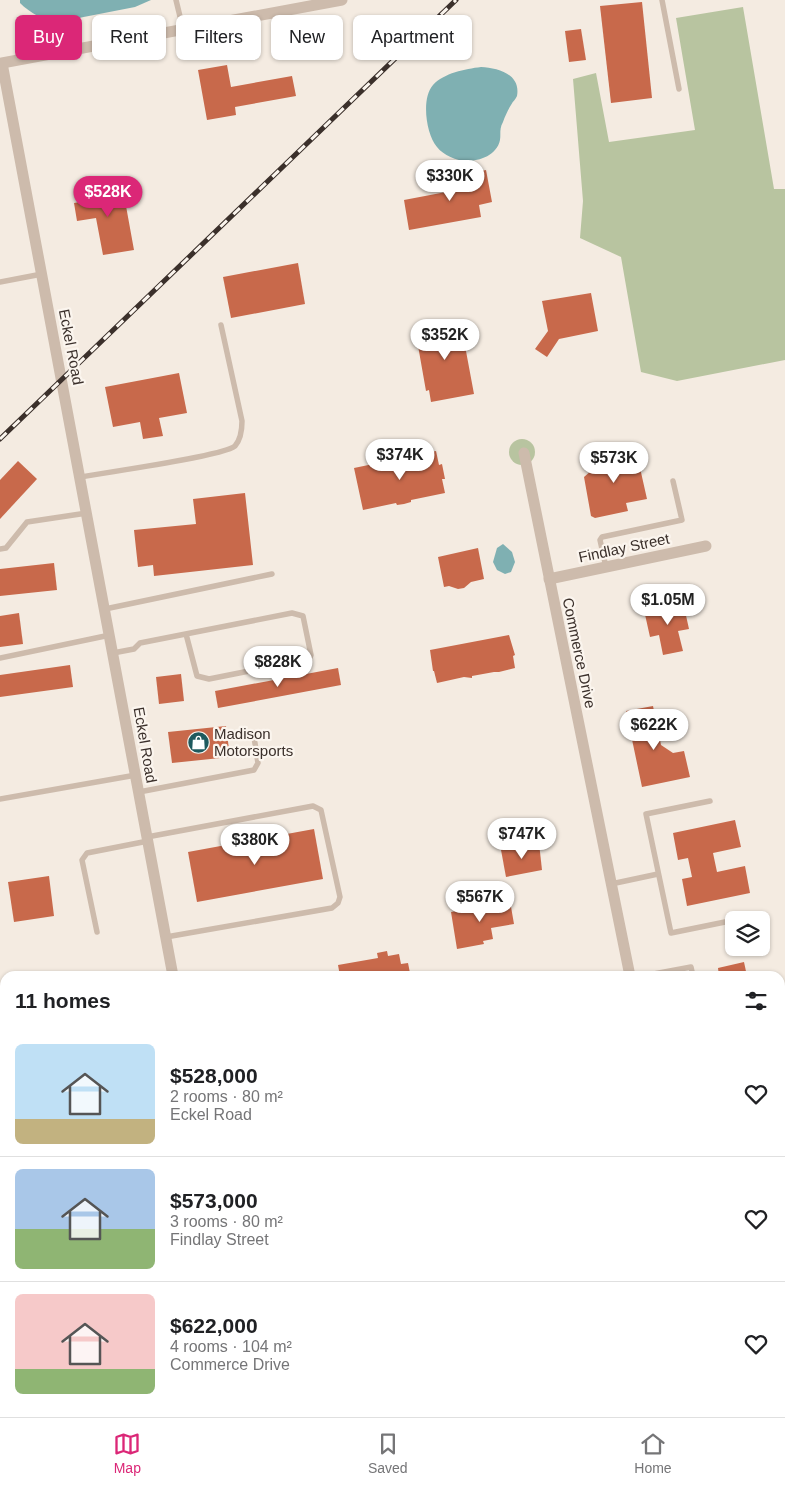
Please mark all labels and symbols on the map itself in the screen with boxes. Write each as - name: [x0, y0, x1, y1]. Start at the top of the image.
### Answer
- pin: $330K: [415, 160, 485, 202]
- pin: $528K: [73, 176, 143, 218]
- street label: Eckel Road: [56, 308, 87, 386]
- pin: $352K: [410, 318, 480, 361]
- pin: $374K: [365, 438, 435, 481]
- pin: $573K: [579, 442, 649, 484]
- street label: Findlay Street: [577, 529, 672, 565]
- pin: $1.05M: [627, 584, 709, 626]
- street label: Commerce Drive: [559, 596, 599, 710]
- pin: $828K: [243, 646, 313, 688]
- street label: Eckel Road: [130, 706, 161, 784]
- pin: $622K: [619, 708, 689, 751]
- place label: Madison Motorsports: [214, 725, 293, 759]
- shop icon: Madison Motorsports: [186, 731, 210, 755]
- pin: $747K: [487, 818, 557, 860]
- pin: $380K: [220, 824, 290, 866]
- pin: $567K: [445, 880, 515, 923]

